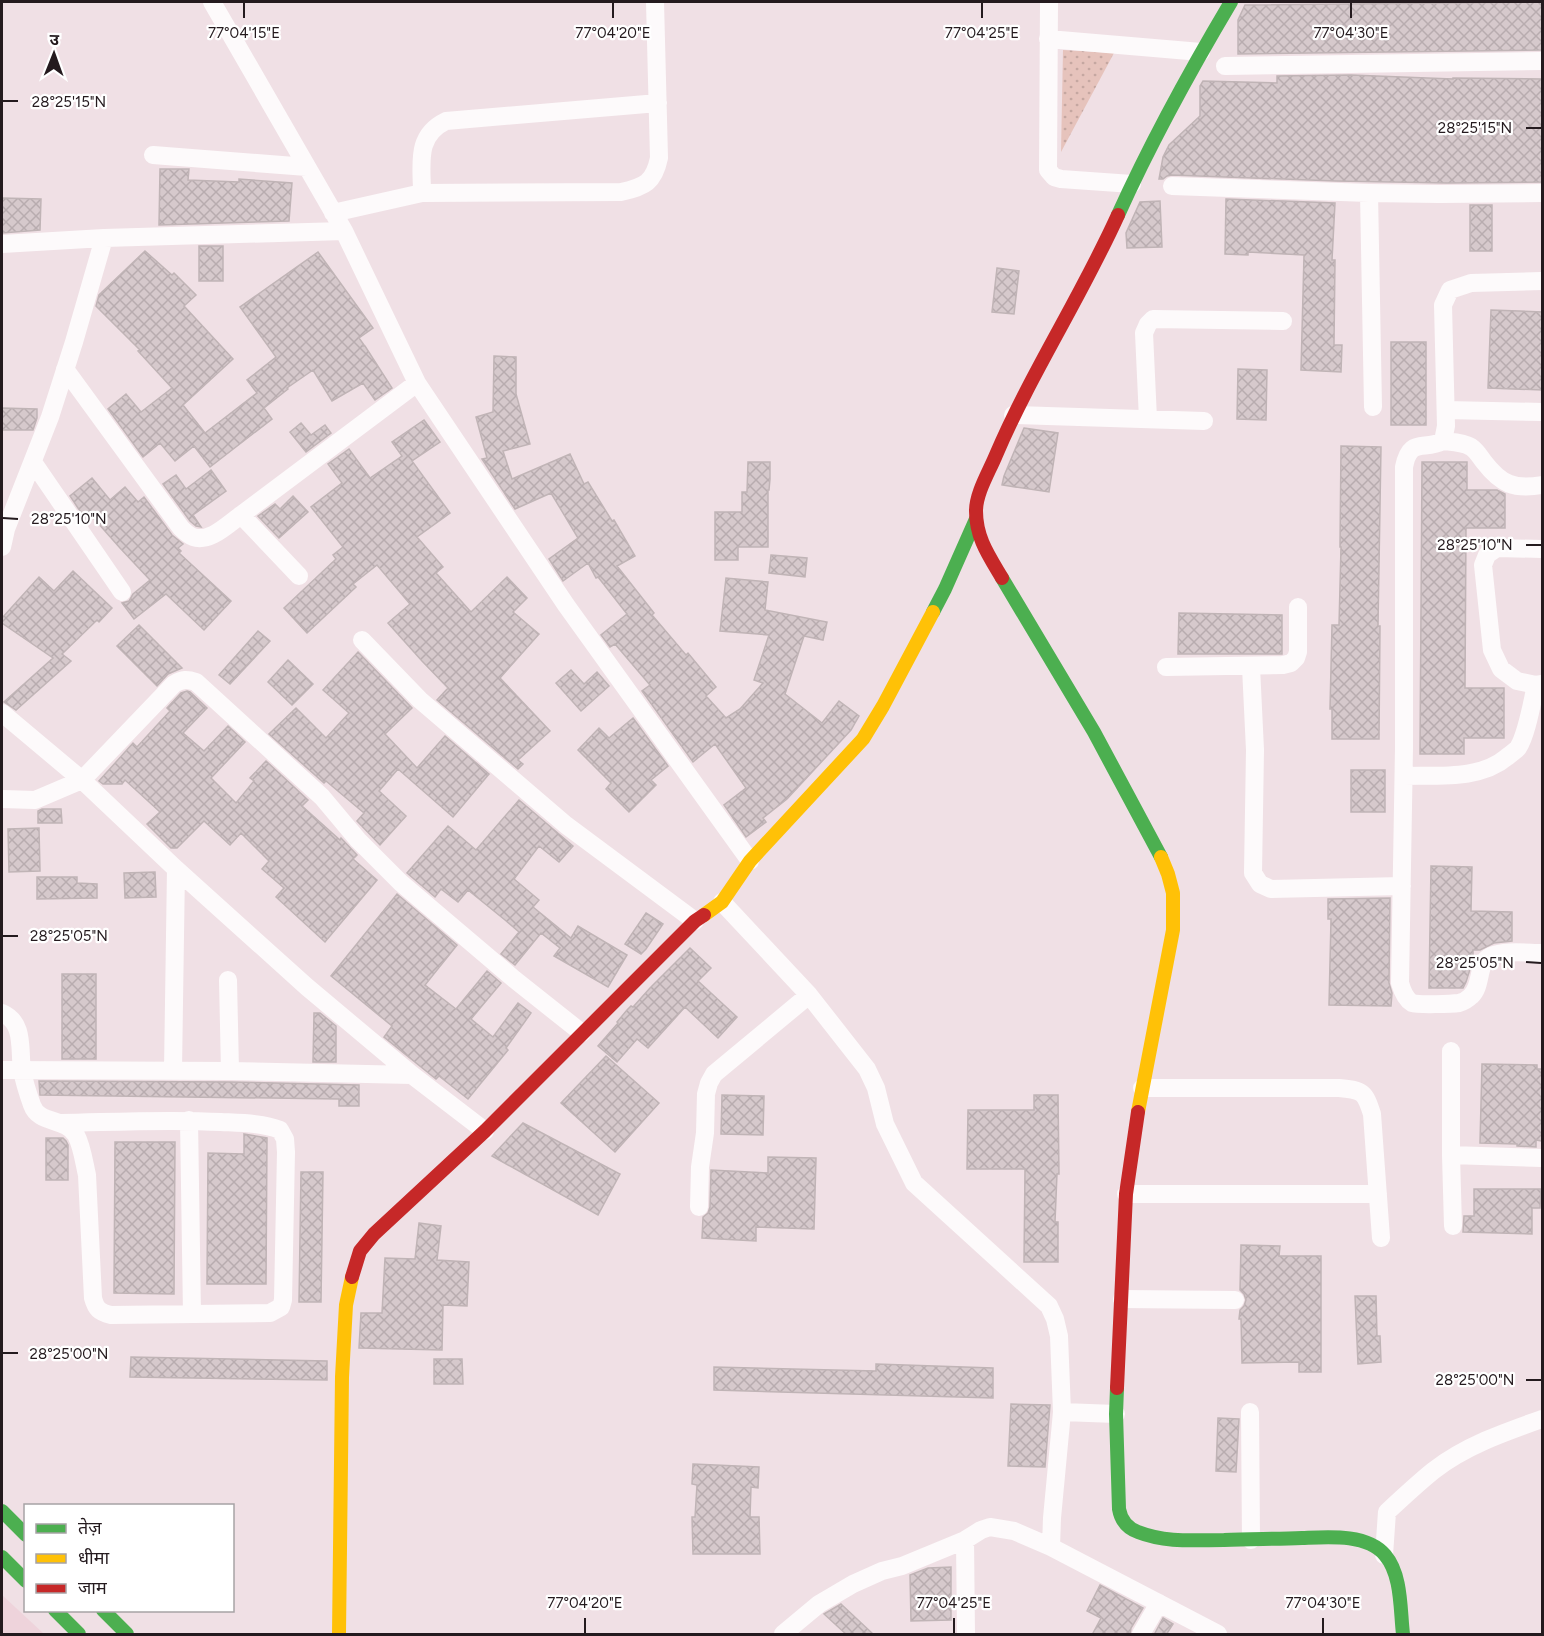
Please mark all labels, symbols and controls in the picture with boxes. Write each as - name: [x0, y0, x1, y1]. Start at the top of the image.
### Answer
- north arrow: [24, 24, 84, 84]
- text: 77°04'15"E: [208, 24, 280, 42]
- text: 77°04'20"E: [575, 24, 651, 42]
- text: 77°04'25"E: [945, 24, 1019, 42]
- text: 77°04'30"E: [1313, 24, 1389, 42]
- text: उ: [49, 30, 60, 49]
- text: 28°25'15"N: [32, 93, 106, 111]
- text: 28°25'15"N: [1438, 119, 1512, 137]
- text: 28°25'10"N: [31, 510, 107, 528]
- text: 28°25'10"N: [1437, 536, 1513, 554]
- text: 28°25'05"N: [30, 927, 108, 945]
- text: 28°25'05"N: [1436, 954, 1514, 972]
- text: 28°25'00"N: [30, 1345, 108, 1363]
- text: 28°25'00"N: [1436, 1371, 1514, 1389]
- legend: [24, 1504, 234, 1612]
- text: तेज़: [78, 1517, 102, 1539]
- text: धीमा: [78, 1547, 109, 1569]
- text: जाम: [78, 1577, 108, 1599]
- text: 77°04'20"E: [547, 1594, 623, 1612]
- text: 77°04'25"E: [917, 1594, 991, 1612]
- text: 77°04'30"E: [1285, 1594, 1361, 1612]

